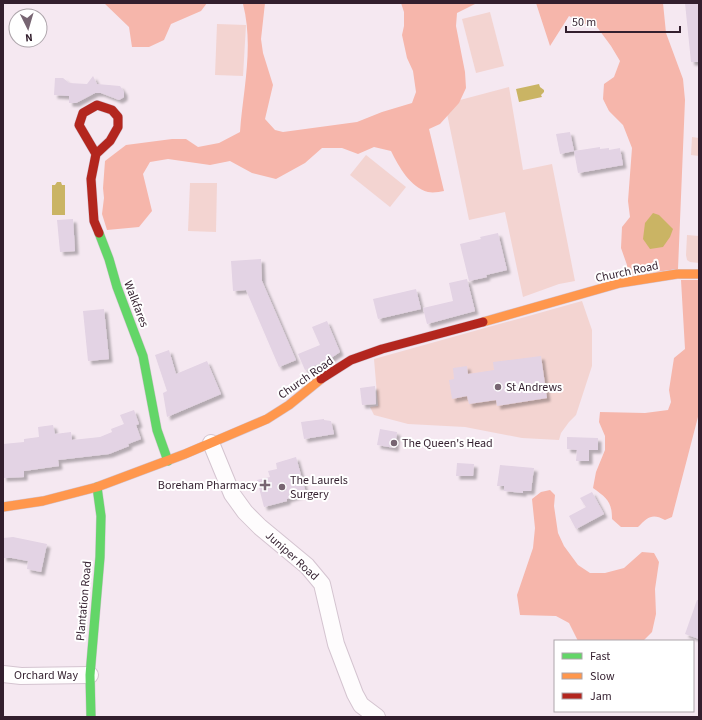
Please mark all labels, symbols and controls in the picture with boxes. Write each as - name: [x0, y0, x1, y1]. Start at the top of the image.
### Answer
- north arrow: [8, 8, 48, 48]
- scale bar: [566, 8, 680, 34]
- text: 50 m: [572, 14, 596, 31]
- text: N: [25, 30, 33, 45]
- street label: Church Road: [594, 257, 660, 287]
- street label: Walkfares: [119, 278, 153, 330]
- street label: Church Road: [275, 353, 337, 403]
- place label: St Andrews: [506, 379, 562, 396]
- marker: St Andrews: [493, 382, 503, 392]
- place label: The Queen's Head: [402, 435, 493, 452]
- marker: The Queen's Head: [389, 438, 399, 448]
- place label: The Laurels Surgery: [290, 472, 348, 503]
- place label: Boreham Pharmacy: [158, 477, 257, 494]
- marker: Boreham Pharmacy: [260, 480, 270, 490]
- marker: The Laurels Surgery: [277, 482, 287, 492]
- street label: Juniper Road: [262, 527, 322, 585]
- street label: Plantation Road: [72, 560, 96, 642]
- legend: [554, 640, 694, 712]
- text: Fast: [590, 648, 610, 665]
- street label: Orchard Way: [14, 667, 78, 684]
- text: Slow: [590, 668, 615, 685]
- text: Jam: [590, 688, 612, 705]

